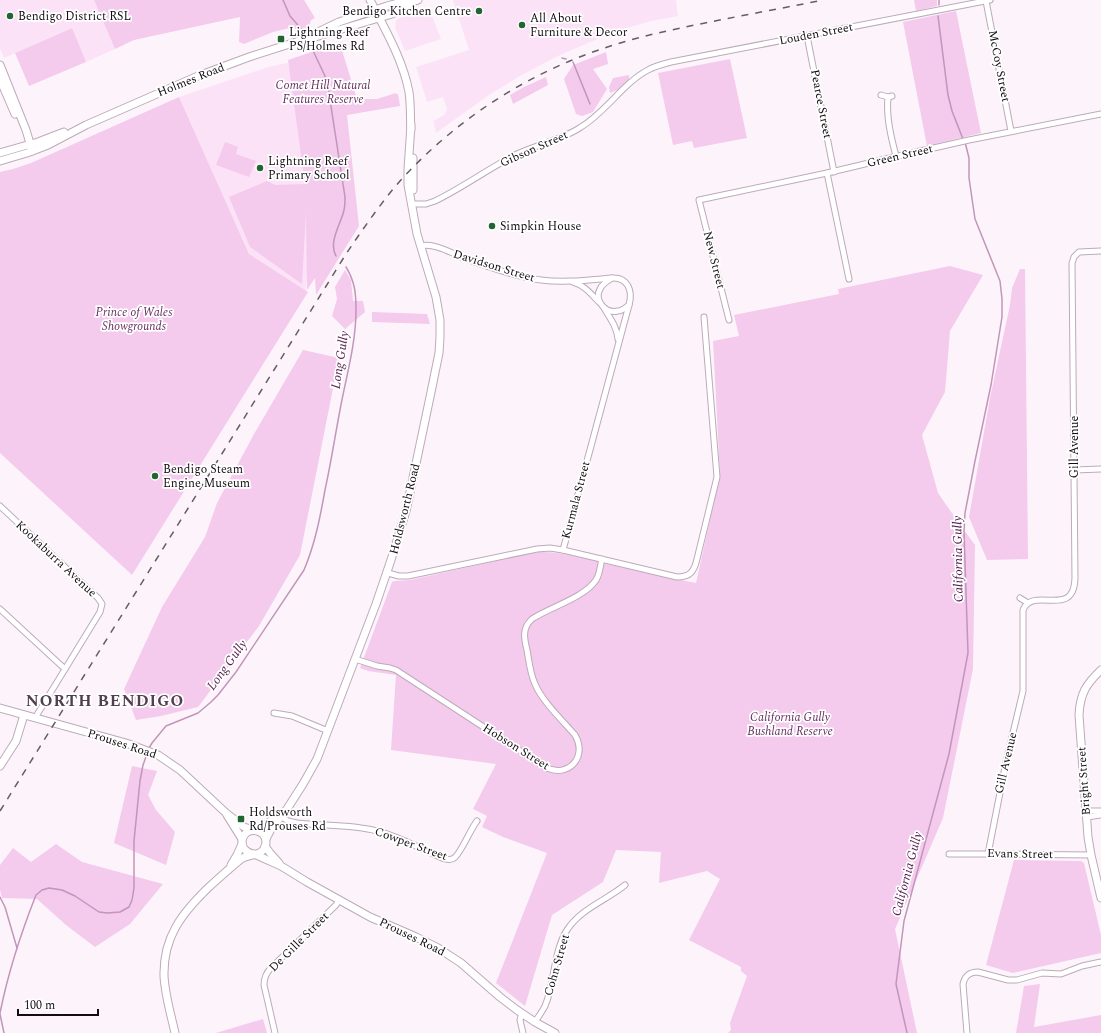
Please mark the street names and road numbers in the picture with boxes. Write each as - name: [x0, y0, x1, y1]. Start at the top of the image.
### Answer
- street label: Louden Street: [777, 18, 855, 50]
- street label: McCoy Street: [983, 29, 1015, 103]
- street label: Holmes Road: [154, 58, 228, 102]
- street label: Pearce Street: [805, 68, 837, 140]
- street label: Gibson Street: [497, 126, 571, 172]
- street label: Green Street: [865, 139, 935, 173]
- street label: New Street: [698, 229, 730, 291]
- street label: Davidson Street: [451, 245, 537, 287]
- street label: Gill Avenue: [1065, 415, 1084, 478]
- street label: Kurmala Street: [557, 459, 595, 541]
- street label: Holdsworth Road: [385, 461, 426, 557]
- street label: Kookaburra Avenue: [11, 516, 101, 602]
- street label: Hobson Street: [479, 719, 553, 775]
- street label: Prouses Road: [85, 724, 159, 764]
- street label: Gill Avenue: [990, 730, 1022, 796]
- street label: Bright Street: [1072, 746, 1096, 816]
- street label: Cowper Street: [372, 822, 450, 866]
- street label: Evans Street: [987, 844, 1053, 864]
- street label: De Gille Street: [265, 908, 333, 976]
- street label: Prouses Road: [376, 913, 449, 961]
- street label: Cohn Street: [539, 932, 575, 998]

